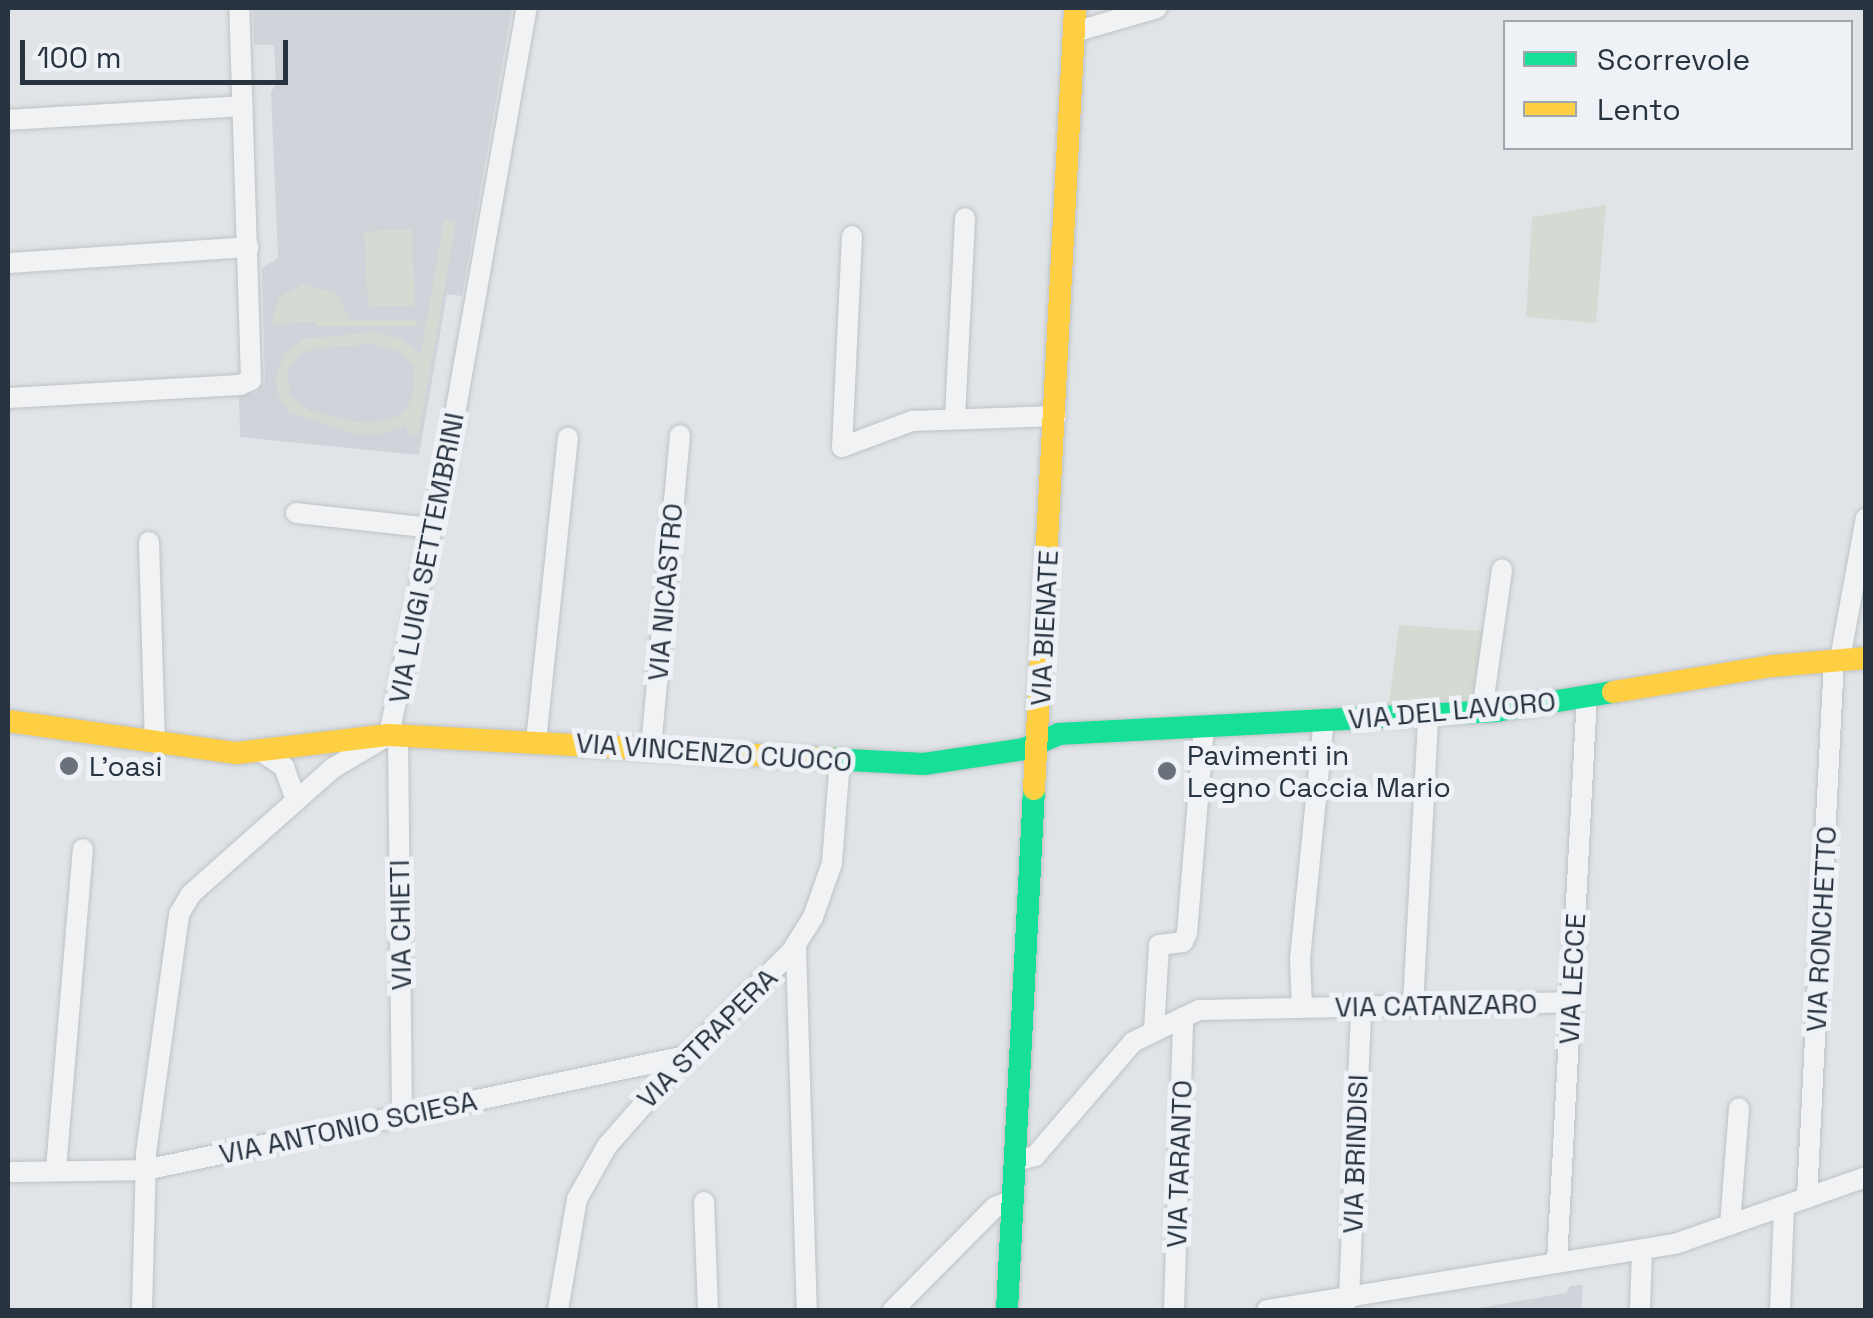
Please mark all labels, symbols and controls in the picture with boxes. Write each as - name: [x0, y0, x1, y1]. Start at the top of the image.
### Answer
- scale bar: [25, 20, 292, 82]
- legend: [1503, 20, 1853, 150]
- text: 100 m: [37, 38, 122, 77]
- text: Scorrevole: [1597, 40, 1750, 79]
- text: Lento: [1597, 90, 1681, 129]
- street label: VIA LUIGI SETTEMBRINI: [381, 409, 471, 707]
- street label: VIA NICASTRO: [640, 501, 690, 683]
- street label: VIA BIENATE: [1023, 549, 1065, 707]
- street label: VIA DEL LAVORO: [1346, 684, 1558, 736]
- street label: VIA VINCENZO CUOCO: [574, 726, 854, 778]
- place label: Pavimenti in Legno Caccia Mario: [1187, 738, 1451, 804]
- place label: L'oasi: [89, 749, 162, 783]
- marker: L'oasi: [58, 755, 80, 777]
- marker: Pavimenti in Legno Caccia Mario: [1156, 760, 1178, 782]
- street label: VIA RONCHETTO: [1799, 825, 1843, 1033]
- street label: VIA CHIETI: [382, 859, 418, 991]
- street label: VIA LECCE: [1552, 912, 1592, 1046]
- street label: VIA STRAPERA: [630, 961, 784, 1115]
- street label: VIA CATANZARO: [1334, 986, 1538, 1024]
- street label: VIA BRINDISI: [1335, 1073, 1375, 1235]
- street label: VIA TARANTO: [1159, 1079, 1199, 1249]
- street label: VIA ANTONIO SCIESA: [216, 1083, 480, 1171]

